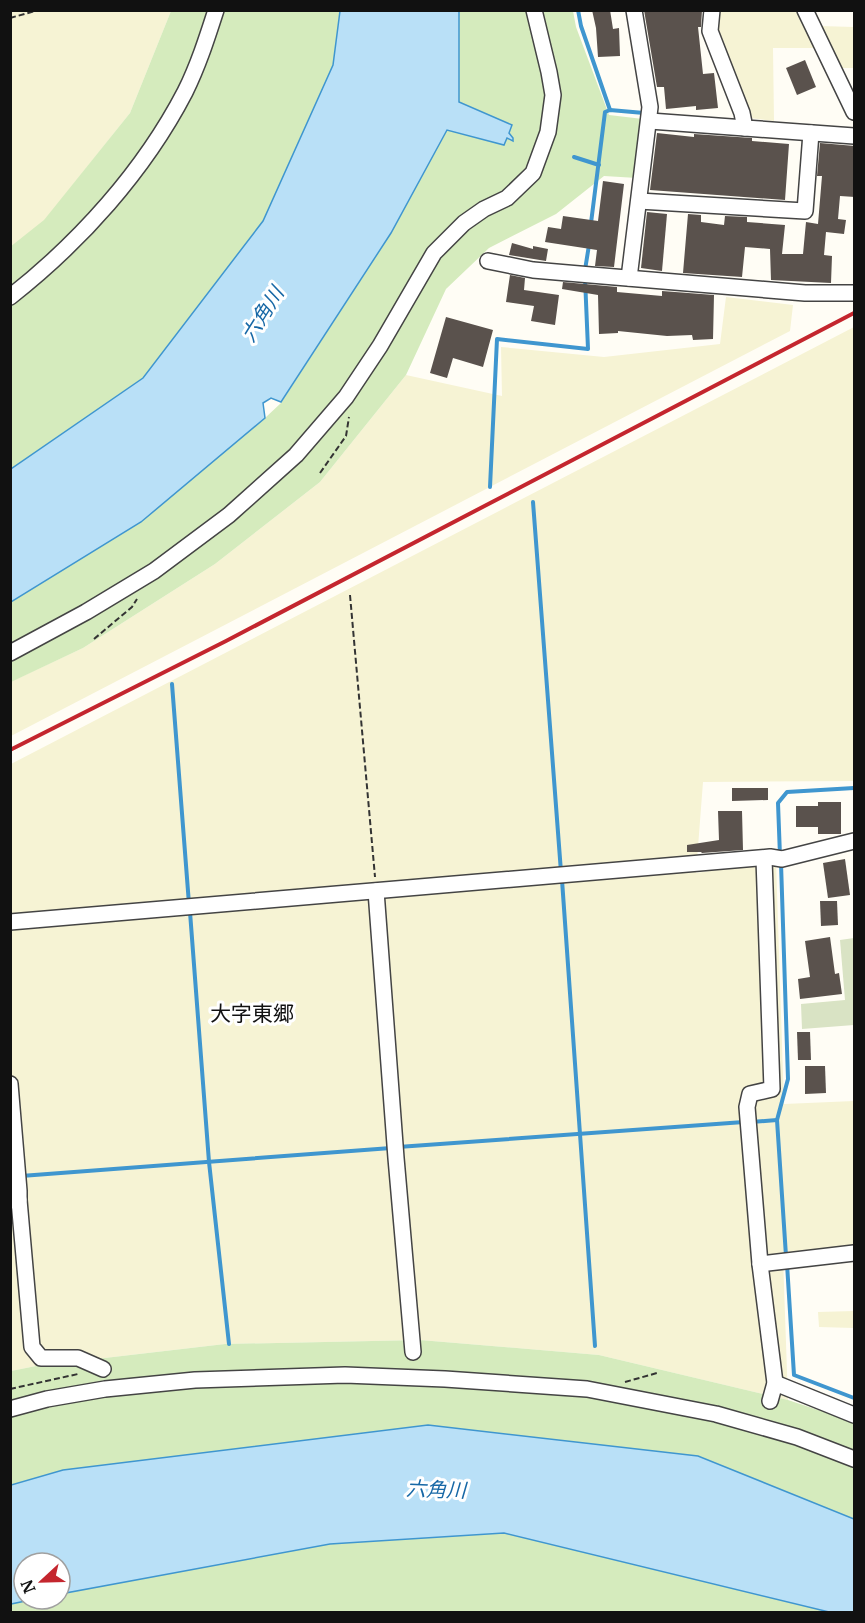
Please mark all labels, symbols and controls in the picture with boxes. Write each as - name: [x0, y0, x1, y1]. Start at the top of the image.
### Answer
- water label: 六角川: [236, 280, 290, 346]
- district label: 大字東郷: [210, 1000, 294, 1027]
- water label: 六角川: [406, 1475, 468, 1503]
- north arrow: [12, 1551, 72, 1611]
- text: N: [16, 1577, 40, 1596]

